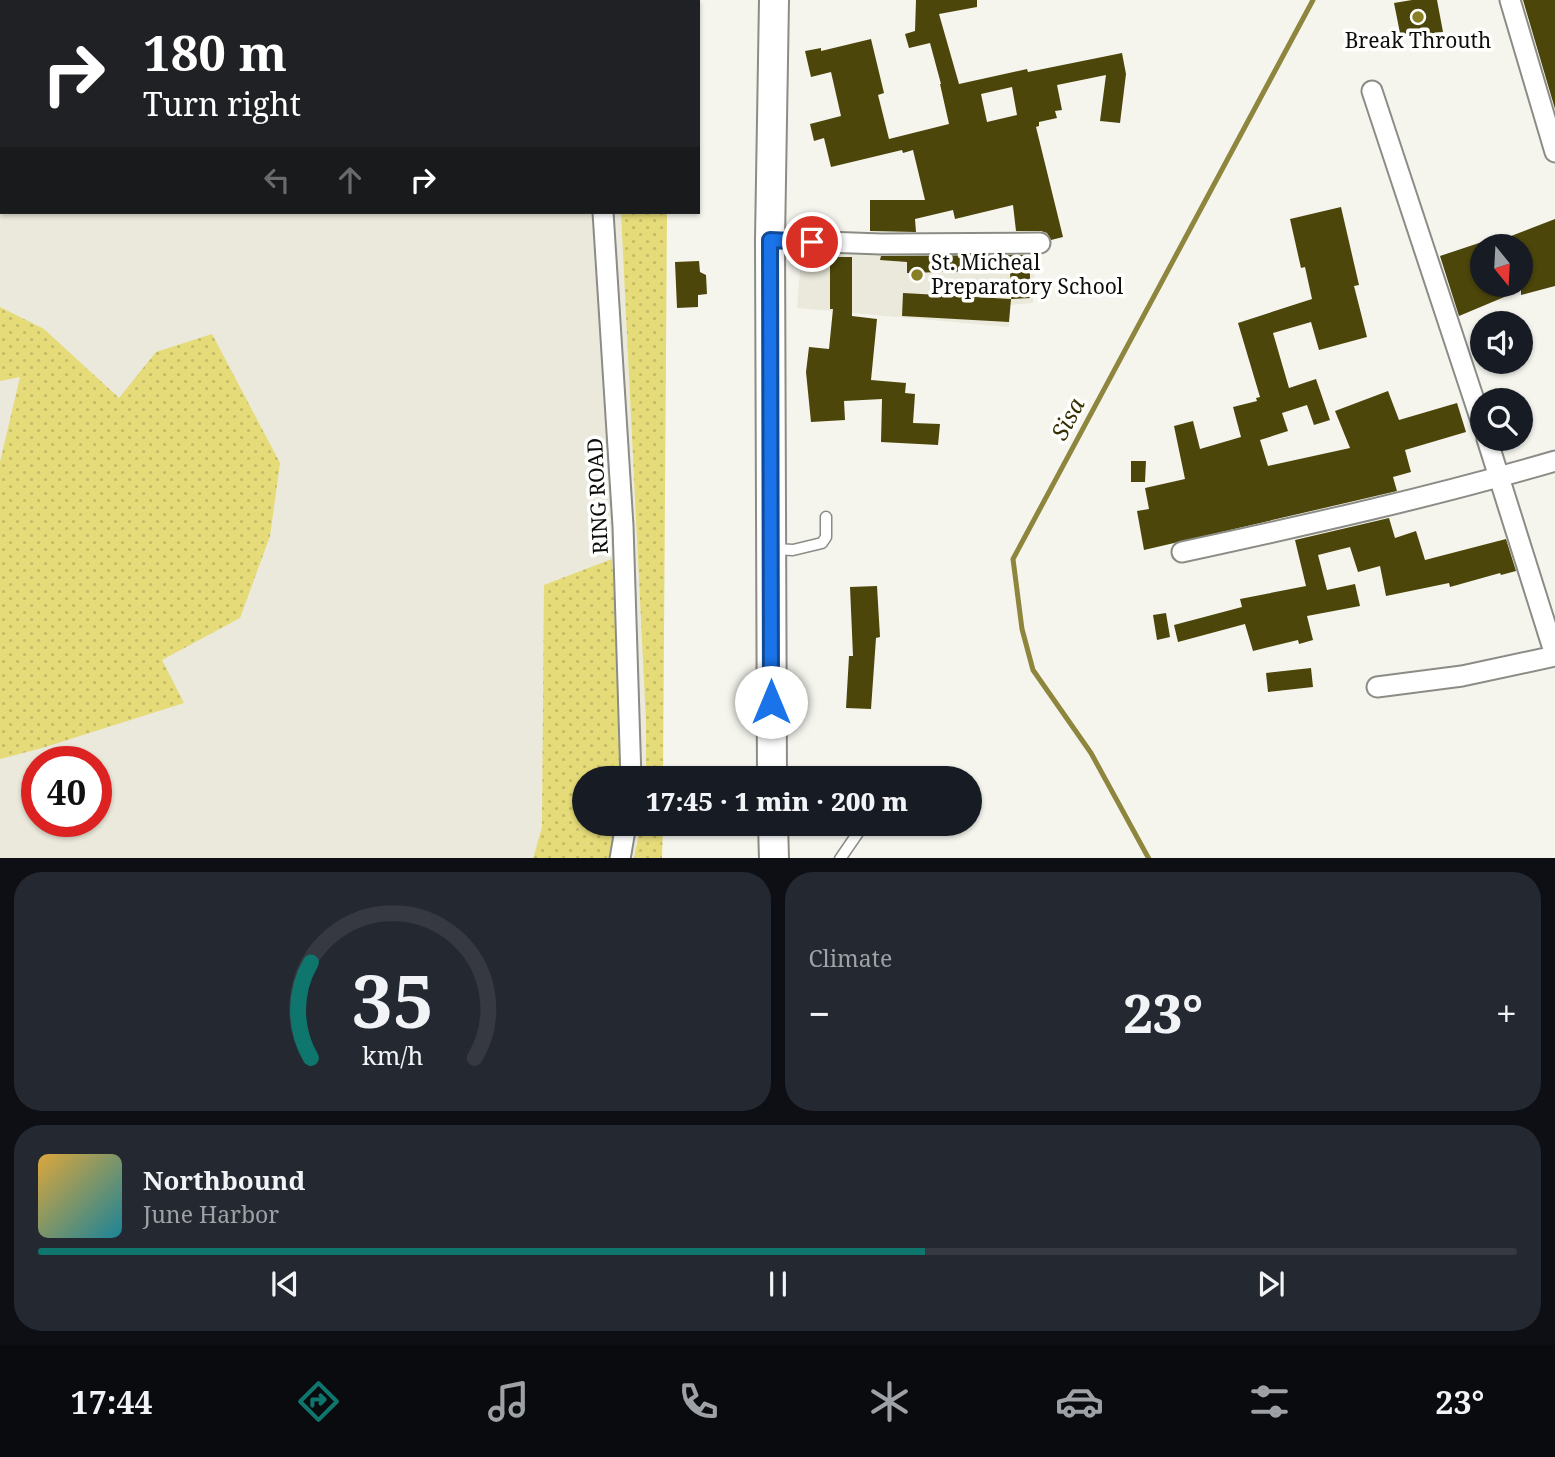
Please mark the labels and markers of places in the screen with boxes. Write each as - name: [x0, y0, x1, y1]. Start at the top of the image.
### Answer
- marker: Break Throuth: [1410, 9, 1426, 25]
- place label: Break Throuth: [1345, 26, 1491, 54]
- pin: [782, 212, 842, 272]
- place label: St. Micheal Preparatory School: [931, 248, 1124, 300]
- marker: St. Micheal Preparatory School: [909, 267, 925, 283]

